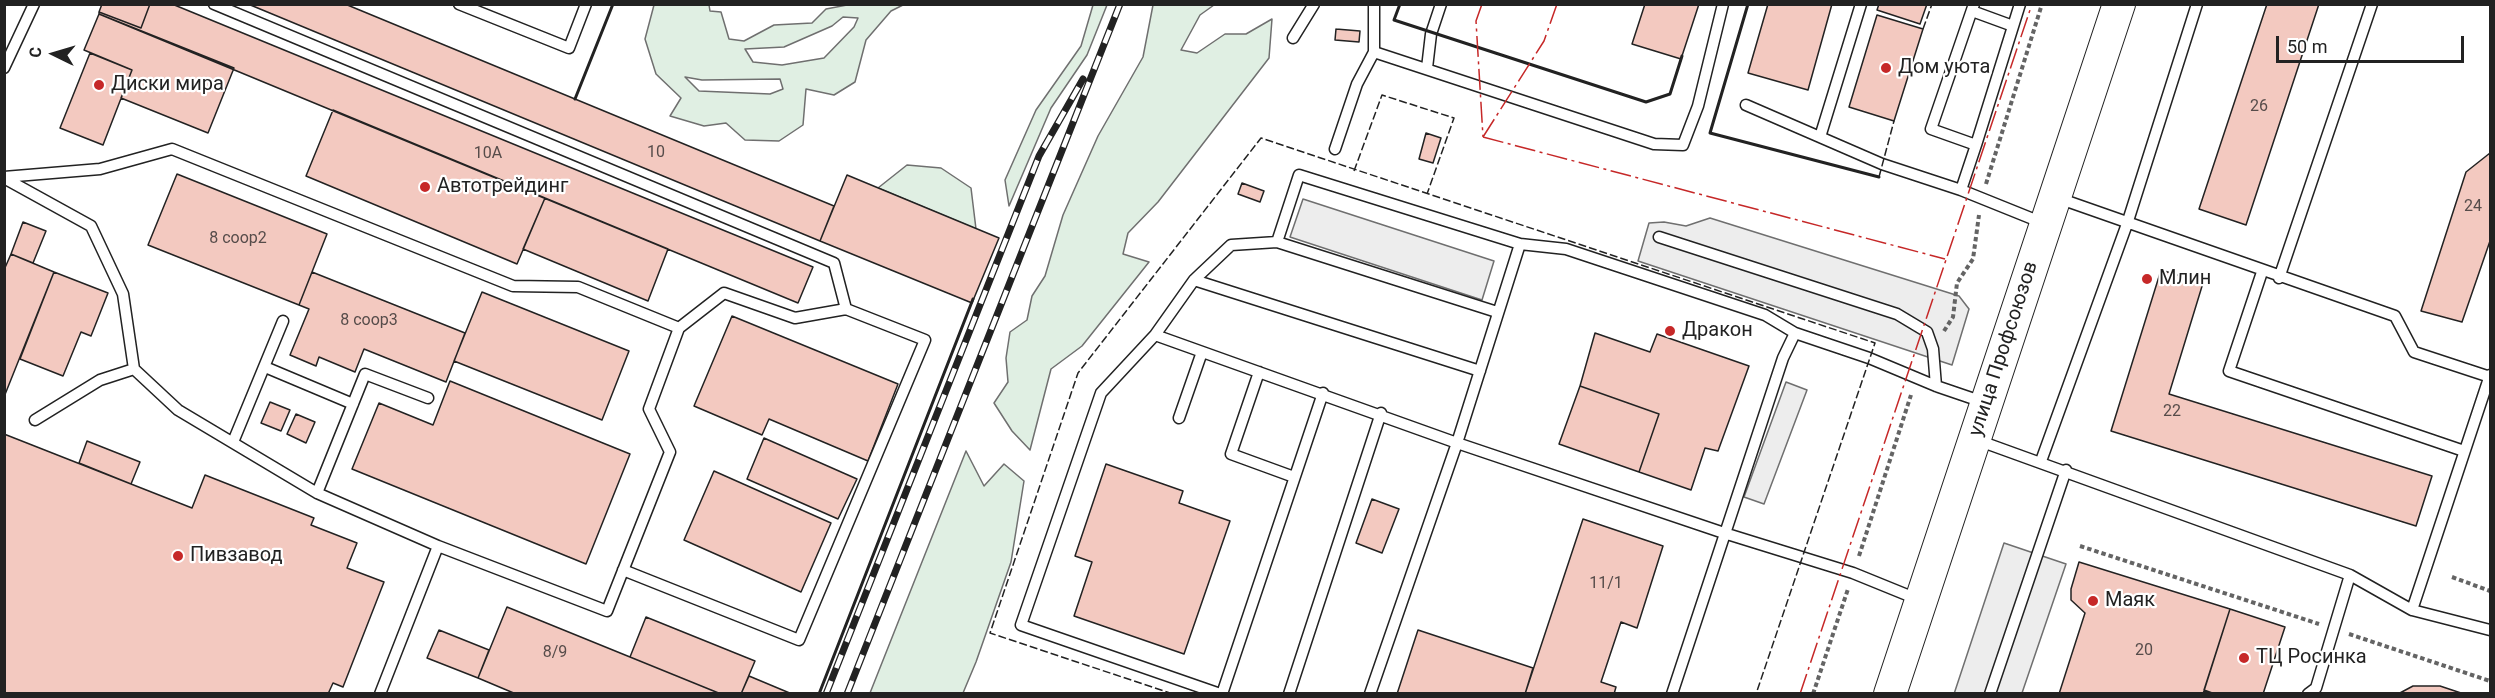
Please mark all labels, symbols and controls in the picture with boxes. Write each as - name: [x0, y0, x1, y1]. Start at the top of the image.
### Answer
- north arrow: [24, 24, 84, 84]
- scale bar: [2279, 24, 2466, 62]
- text: 50 m: [2287, 36, 2327, 57]
- text: С: [26, 46, 45, 58]
- place label: Дом уюта: [1898, 56, 1990, 80]
- marker: Дом уюта: [1879, 61, 1893, 75]
- place label: Диски мира: [111, 73, 224, 97]
- marker: Диски мира: [92, 78, 106, 92]
- house number: 26: [2250, 97, 2268, 117]
- house number: 10: [647, 143, 665, 163]
- house number: 10А: [474, 144, 502, 164]
- place label: Автотрейдинг: [437, 175, 568, 199]
- marker: Автотрейдинг: [418, 180, 432, 194]
- house number: 24: [2464, 197, 2482, 217]
- house number: 8 соор2: [209, 229, 267, 249]
- street label: улица Профсоюзов: [1964, 259, 2044, 439]
- place label: Млин: [2159, 267, 2211, 291]
- marker: Млин: [2140, 272, 2154, 286]
- house number: 8 соор3: [340, 311, 398, 331]
- place label: Дракон: [1682, 319, 1753, 343]
- marker: Дракон: [1663, 324, 1677, 338]
- house number: 22: [2163, 402, 2181, 422]
- place label: Пивзавод: [190, 544, 282, 568]
- marker: Пивзавод: [171, 549, 185, 563]
- house number: 11/1: [1589, 574, 1623, 594]
- place label: Маяк: [2105, 589, 2155, 613]
- marker: Маяк: [2086, 594, 2100, 608]
- house number: 20: [2135, 641, 2153, 661]
- house number: 8/9: [543, 643, 567, 663]
- place label: ТЦ Росинка: [2256, 646, 2367, 670]
- marker: ТЦ Росинка: [2237, 651, 2251, 665]

